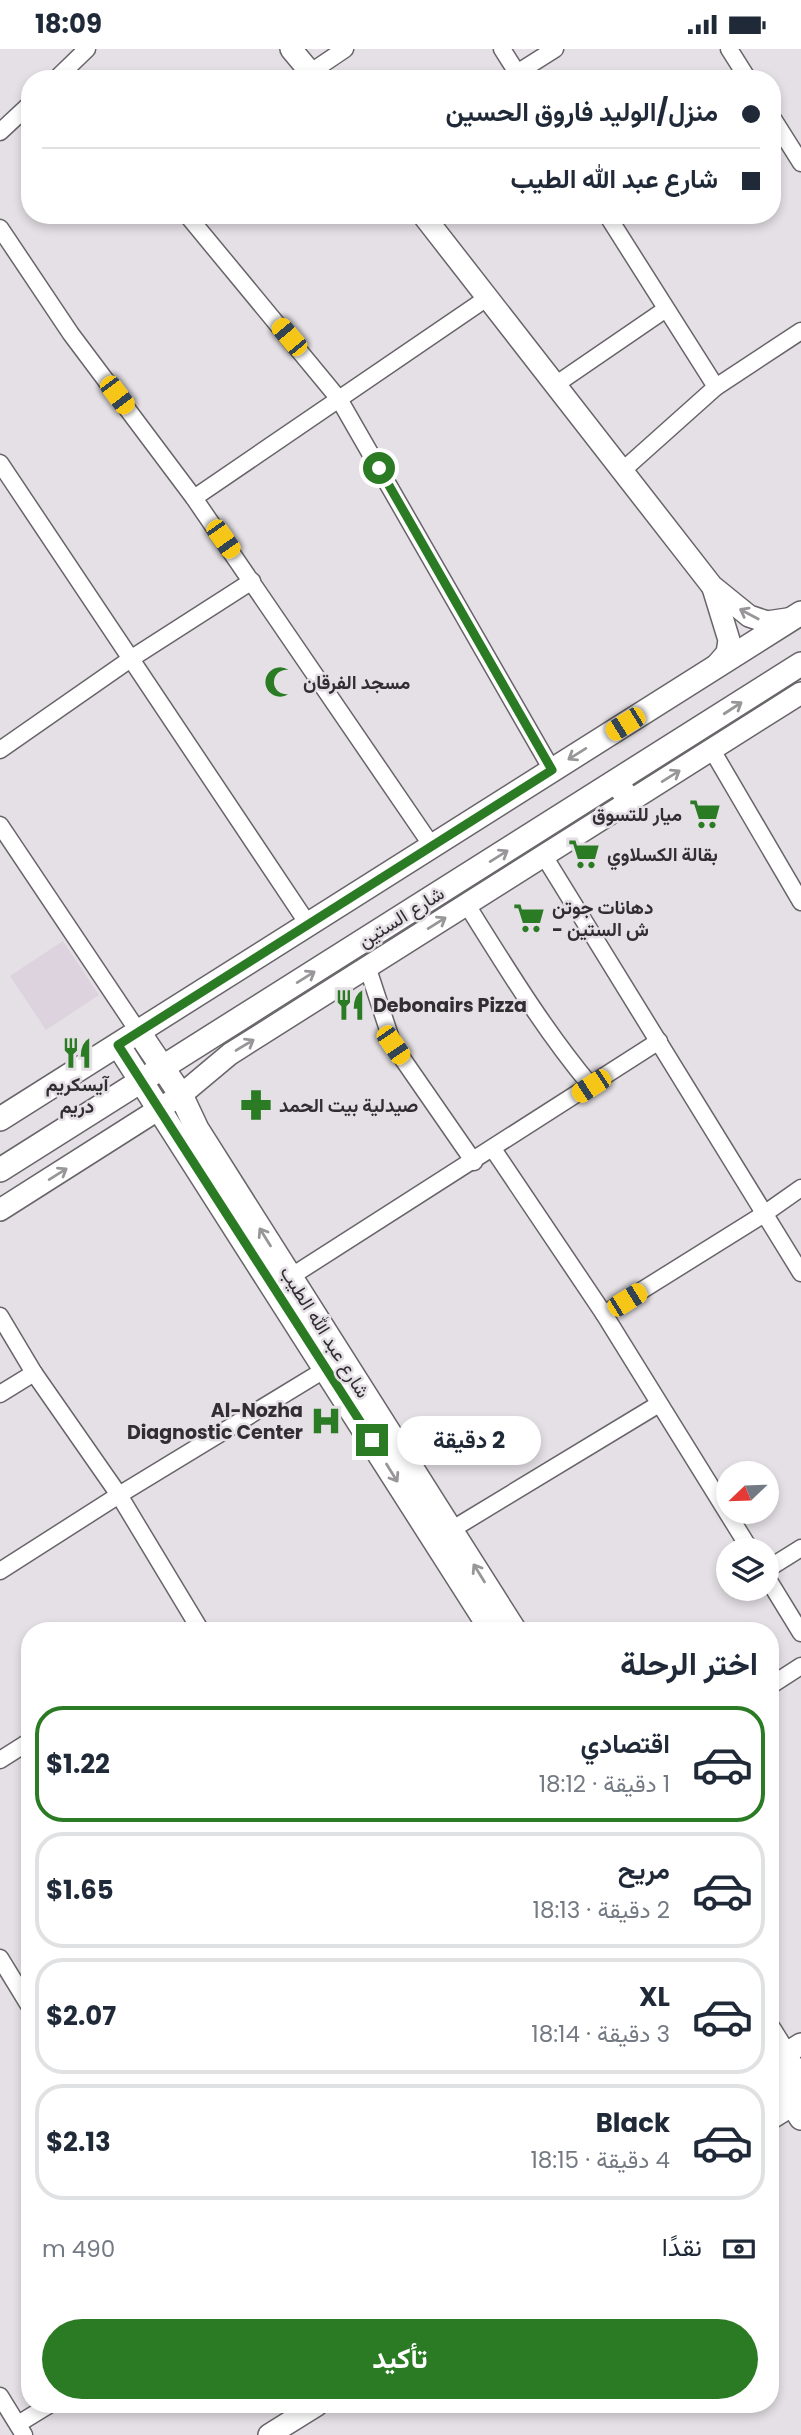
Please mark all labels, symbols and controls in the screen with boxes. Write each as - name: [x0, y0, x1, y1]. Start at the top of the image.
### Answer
- text: 18:09: [35, 6, 102, 42]
- text: منزل/الوليد فاروق الحسين: [445, 94, 718, 130]
- text: شارع عبد الله الطيب: [511, 161, 718, 197]
- car: [268, 314, 311, 360]
- car: [96, 372, 139, 418]
- route start: [363, 452, 395, 484]
- car: [203, 516, 244, 562]
- one-way arrow: [740, 607, 760, 621]
- mosque icon: مسجد الفرقان: [263, 665, 297, 699]
- place label: مسجد الفرقان: [303, 669, 410, 696]
- one-way arrow: [722, 701, 742, 715]
- car: [602, 704, 649, 744]
- one-way arrow: [568, 747, 588, 761]
- one-way arrow: [661, 768, 680, 783]
- supermarket icon: ميار للتسوق: [688, 797, 722, 831]
- place label: ميار للتسوق: [592, 801, 682, 828]
- supermarket icon: بقالة الكسلاوي: [567, 837, 601, 871]
- place label: بقالة الكسلاوي: [607, 841, 718, 871]
- one-way arrow: [489, 848, 508, 863]
- street label: شارع الستين: [353, 880, 449, 954]
- place label: دهانات جوتن - ش الستين: [552, 894, 653, 943]
- supermarket icon: دهانات جوتن - ش الستين: [512, 901, 546, 935]
- one-way arrow: [427, 916, 447, 930]
- one-way arrow: [296, 969, 316, 983]
- restaurant icon: Debonairs Pizza: [333, 988, 367, 1022]
- place label: Debonairs Pizza: [373, 992, 527, 1019]
- car: [373, 1022, 414, 1068]
- restaurant icon: آيسكريم دريم: [60, 1036, 94, 1070]
- one-way arrow: [235, 1038, 255, 1052]
- car: [568, 1066, 615, 1106]
- place label: آيسكريم دريم: [46, 1071, 109, 1120]
- pharmacy icon: صيدلية بيت الحمد: [239, 1088, 273, 1122]
- place label: صيدلية بيت الحمد: [279, 1092, 418, 1119]
- one-way arrow: [47, 1166, 67, 1180]
- one-way arrow: [257, 1227, 271, 1247]
- street label: شارع عبد الله الطيب: [273, 1261, 377, 1403]
- car: [604, 1280, 651, 1320]
- place label: Al-Nozha Diagnostic Center: [127, 1397, 303, 1446]
- hospital icon: Al-Nozha Diagnostic Center: [309, 1404, 343, 1438]
- callout: 2 دقيقة: [396, 1415, 540, 1465]
- route end: [356, 1424, 388, 1456]
- text: 2 دقيقة: [433, 1424, 505, 1456]
- north arrow: [716, 1461, 779, 1524]
- map controls: [716, 1461, 779, 1601]
- one-way arrow: [386, 1463, 400, 1483]
- button: layers: [716, 1538, 779, 1601]
- one-way arrow: [471, 1564, 485, 1584]
- text: اختر الرحلة: [620, 1641, 758, 1686]
- text: اقتصادي: [581, 1726, 670, 1762]
- icon: car: [691, 1733, 754, 1796]
- text: $1.22: [46, 1746, 110, 1782]
- text: 1 دقيقة · 18:12: [539, 1768, 670, 1800]
- text: مريح: [618, 1852, 670, 1888]
- icon: car: [691, 1859, 754, 1922]
- text: $1.65: [46, 1872, 114, 1908]
- text: 2 دقيقة · 18:13: [533, 1894, 670, 1926]
- text: XL: [639, 1979, 670, 2015]
- icon: car: [691, 1985, 754, 2048]
- text: $2.07: [46, 1998, 116, 2034]
- text: 3 دقيقة · 18:14: [531, 2018, 670, 2050]
- text: Black: [596, 2105, 670, 2141]
- icon: car: [691, 2111, 754, 2174]
- text: $2.13: [46, 2124, 111, 2160]
- text: 4 دقيقة · 18:15: [530, 2144, 670, 2176]
- text: نقدًا: [662, 2229, 702, 2265]
- icon: cash: [720, 2230, 758, 2268]
- text: 490 m: [42, 2233, 115, 2265]
- button: تأكيد: [42, 2319, 758, 2399]

